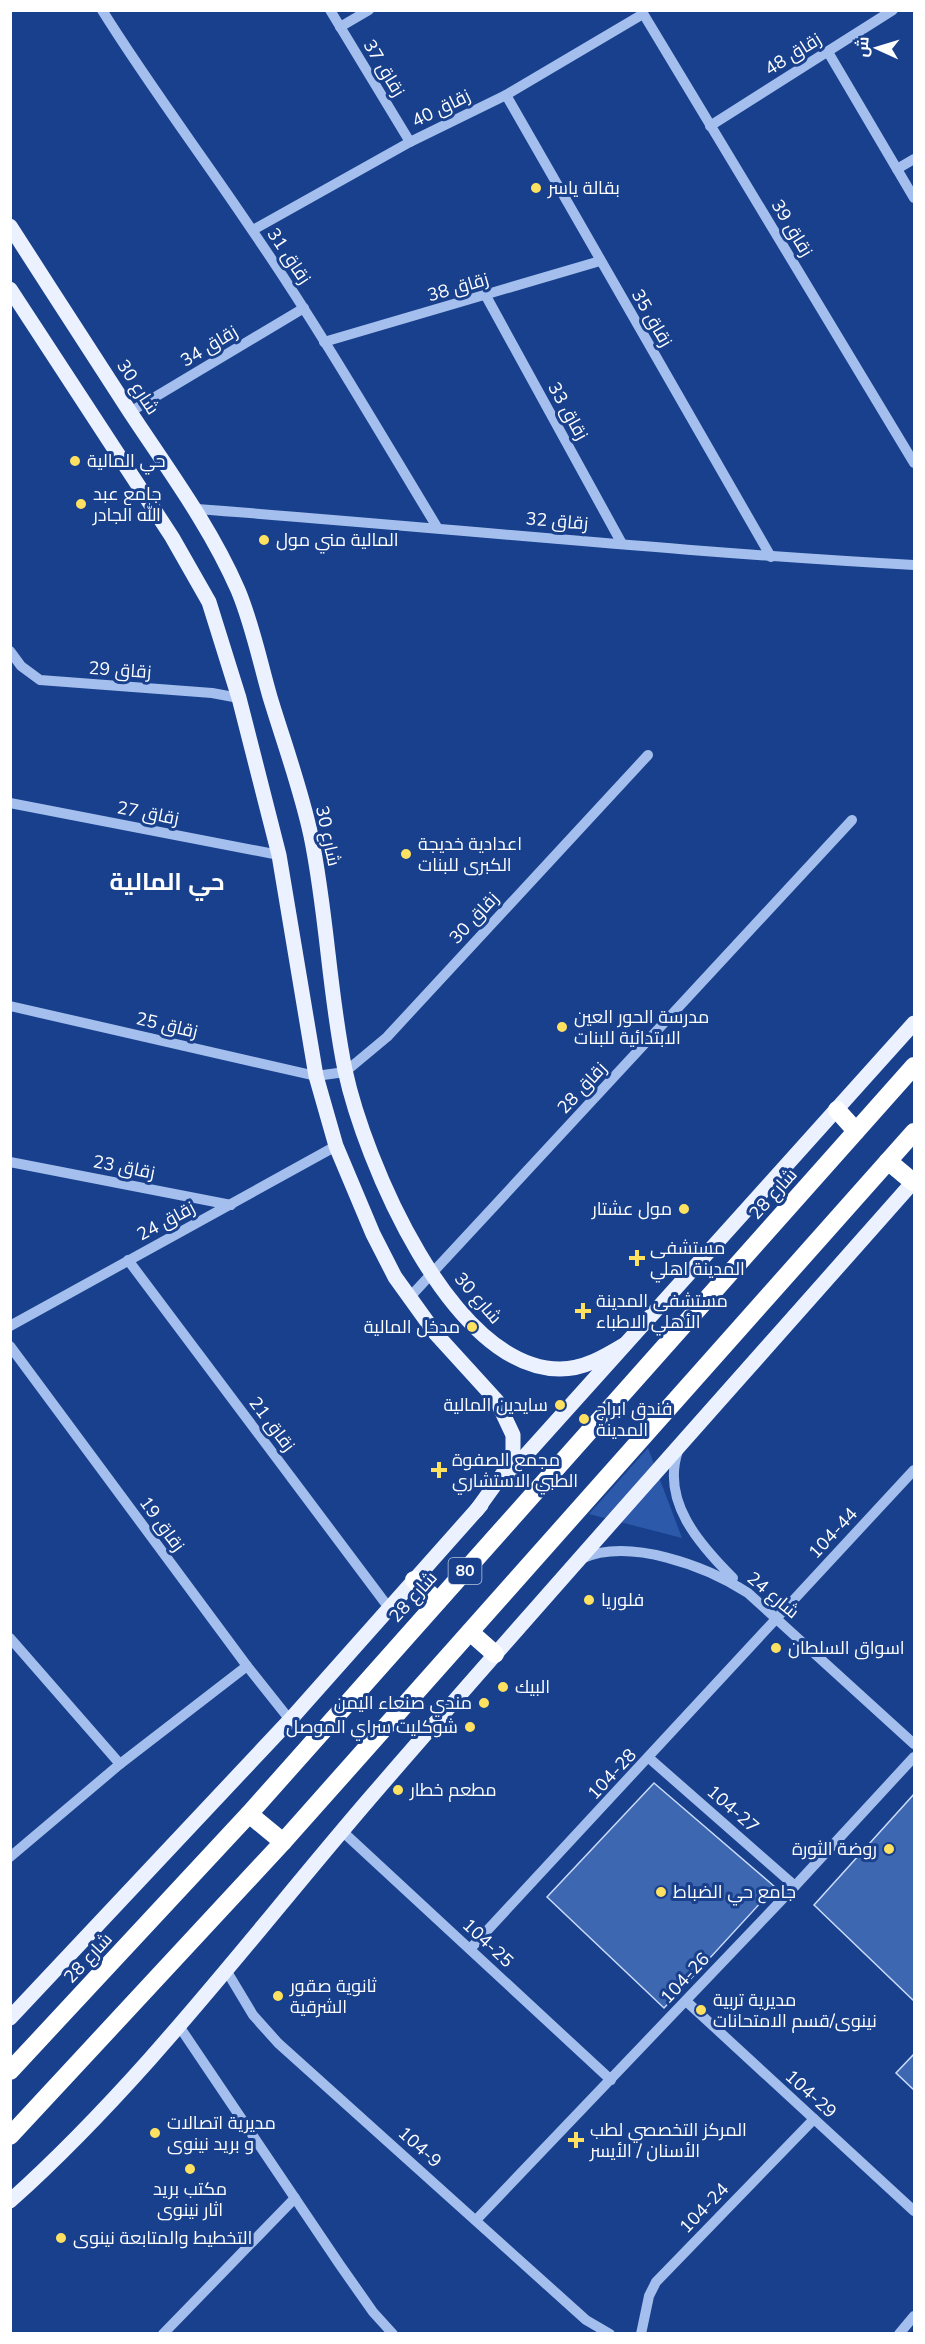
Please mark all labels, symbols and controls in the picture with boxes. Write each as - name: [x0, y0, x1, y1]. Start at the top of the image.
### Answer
- north arrow: [847, 18, 907, 78]
- street label: زقاق 48: [760, 27, 826, 81]
- street label: زقاق 37: [358, 35, 410, 101]
- text: ش: [851, 36, 875, 58]
- street label: زقاق 40: [408, 83, 474, 133]
- place label: بقالة ياسر: [547, 176, 620, 200]
- marker: بقالة ياسر: [529, 181, 543, 195]
- street label: زقاق 39: [766, 195, 818, 261]
- street label: زقاق 31: [262, 223, 316, 289]
- street label: زقاق 38: [425, 267, 491, 307]
- street label: زقاق 35: [626, 285, 678, 351]
- street label: زقاق 34: [176, 320, 242, 372]
- street label: شارع 30: [111, 355, 165, 419]
- street label: زقاق 33: [542, 378, 594, 444]
- place label: حي المالية: [87, 449, 165, 475]
- marker: حي المالية: [68, 454, 82, 468]
- place label: جامع عبد الله الجادر: [92, 482, 161, 527]
- marker: جامع عبد الله الجادر: [74, 497, 88, 511]
- street label: زقاق 32: [525, 506, 589, 536]
- place label: المالية مني مول: [276, 528, 399, 554]
- marker: المالية مني مول: [257, 533, 271, 547]
- street label: زقاق 29: [88, 656, 152, 684]
- street label: زقاق 27: [115, 795, 181, 831]
- street label: شارع 30: [310, 804, 346, 868]
- place label: اعدادية خديجة الكبرى للبنات: [418, 832, 522, 877]
- marker: اعدادية خديجة الكبرى للبنات: [399, 847, 413, 861]
- district label: حي المالية: [109, 866, 225, 901]
- street label: زقاق 30: [444, 887, 504, 949]
- place label: مدرسة الحور العين الابتدائية للبنات: [574, 1005, 709, 1050]
- street label: زقاق 25: [134, 1006, 200, 1044]
- marker: مدرسة الحور العين الابتدائية للبنات: [555, 1020, 569, 1034]
- street label: زقاق 28: [552, 1057, 612, 1119]
- street label: زقاق 23: [91, 1149, 157, 1185]
- street label: شارع 28: [744, 1163, 802, 1225]
- street label: زقاق 24: [133, 1196, 199, 1246]
- place label: مول عشتار: [591, 1197, 672, 1221]
- marker: مول عشتار: [677, 1202, 691, 1216]
- place label: مستشفى المدينة اهلي: [650, 1236, 745, 1283]
- marker: مستشفى المدينة اهلي: [628, 1249, 646, 1267]
- street label: شارع 30: [449, 1267, 507, 1329]
- place label: مستشفى المدينة الأهلي الاطباء: [596, 1289, 728, 1336]
- marker: مستشفى المدينة الأهلي الاطباء: [574, 1302, 592, 1320]
- place label: مدخل المالية: [364, 1315, 460, 1339]
- marker: مدخل المالية: [465, 1320, 479, 1334]
- street label: زقاق 21: [244, 1392, 300, 1456]
- place label: سايدين المالية: [443, 1393, 548, 1417]
- place label: فندق ابراج المدينة: [596, 1397, 672, 1442]
- marker: سايدين المالية: [553, 1398, 567, 1412]
- marker: فندق ابراج المدينة: [577, 1412, 591, 1426]
- place label: مجمع الصفوة الطبي الاستشاري: [452, 1448, 578, 1495]
- marker: مجمع الصفوة الطبي الاستشاري: [430, 1461, 448, 1479]
- street label: زقاق 19: [134, 1492, 190, 1556]
- street label: 104-44: [803, 1502, 863, 1564]
- road number: 80: [448, 1558, 482, 1584]
- street label: شارع 28: [384, 1566, 442, 1628]
- street label: شارع 24: [742, 1566, 804, 1624]
- place label: فلوريا: [601, 1588, 644, 1612]
- marker: فلوريا: [582, 1593, 596, 1607]
- place label: اسواق السلطان: [788, 1636, 905, 1660]
- marker: اسواق السلطان: [769, 1641, 783, 1655]
- place label: البيك: [515, 1675, 550, 1699]
- marker: البيك: [496, 1680, 510, 1694]
- place label: مندي صنعاء اليمن: [334, 1691, 472, 1717]
- marker: مندي صنعاء اليمن: [477, 1696, 491, 1710]
- place label: شوكليت سراي الموصل: [286, 1715, 458, 1741]
- marker: شوكليت سراي الموصل: [463, 1720, 477, 1734]
- street label: 104-28: [582, 1743, 642, 1805]
- place label: مطعم خطار: [409, 1778, 497, 1802]
- street label: 104-27: [702, 1780, 764, 1838]
- marker: مطعم خطار: [391, 1783, 405, 1797]
- place label: روضة الثورة: [792, 1837, 877, 1861]
- marker: روضة الثورة: [882, 1842, 896, 1856]
- place label: جامع حي الضباط: [673, 1880, 796, 1906]
- marker: جامع حي الضباط: [654, 1885, 668, 1899]
- street label: 104-25: [457, 1913, 519, 1973]
- street label: شارع 28: [58, 1927, 118, 1989]
- street label: 104-26: [655, 1947, 715, 2009]
- place label: ثانوية صقور الشرقية: [289, 1974, 377, 2019]
- place label: مديرية تربية نينوى/قسم الامتحانات: [713, 1988, 877, 2033]
- marker: ثانوية صقور الشرقية: [271, 1989, 285, 2003]
- marker: مديرية تربية نينوى/قسم الامتحانات: [694, 2003, 708, 2017]
- street label: 104-29: [780, 2064, 842, 2124]
- place label: مديرية اتصالات و بريد نينوى: [167, 2111, 276, 2156]
- place label: المركز التخصصي لطب الأسنان / الأيسر: [589, 2118, 747, 2163]
- street label: 104-9: [393, 2121, 447, 2173]
- marker: مديرية اتصالات و بريد نينوى: [148, 2126, 162, 2140]
- marker: المركز التخصصي لطب الأسنان / الأيسر: [567, 2131, 585, 2149]
- marker: مكتب بريد اثار نينوى: [183, 2162, 197, 2176]
- place label: مكتب بريد اثار نينوى: [153, 2177, 227, 2222]
- street label: 104-24: [674, 2177, 734, 2239]
- place label: التخطيط والمتابعة نينوى: [73, 2226, 252, 2250]
- marker: التخطيط والمتابعة نينوى: [54, 2231, 68, 2245]

